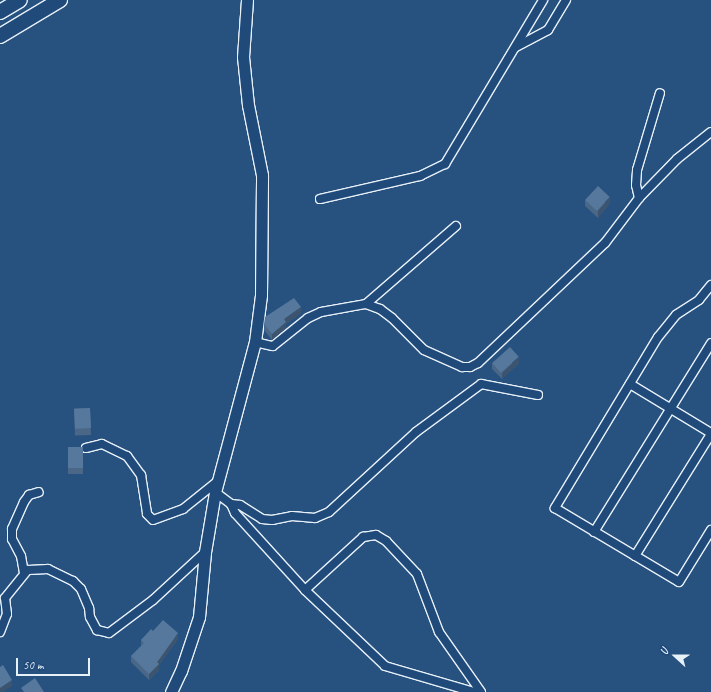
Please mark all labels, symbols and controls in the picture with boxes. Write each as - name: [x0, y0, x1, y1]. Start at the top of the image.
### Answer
- north arrow: [655, 636, 695, 676]
- text: U: [656, 647, 671, 657]
- scale bar: [18, 650, 92, 676]
- text: 50 m: [23, 657, 43, 673]

